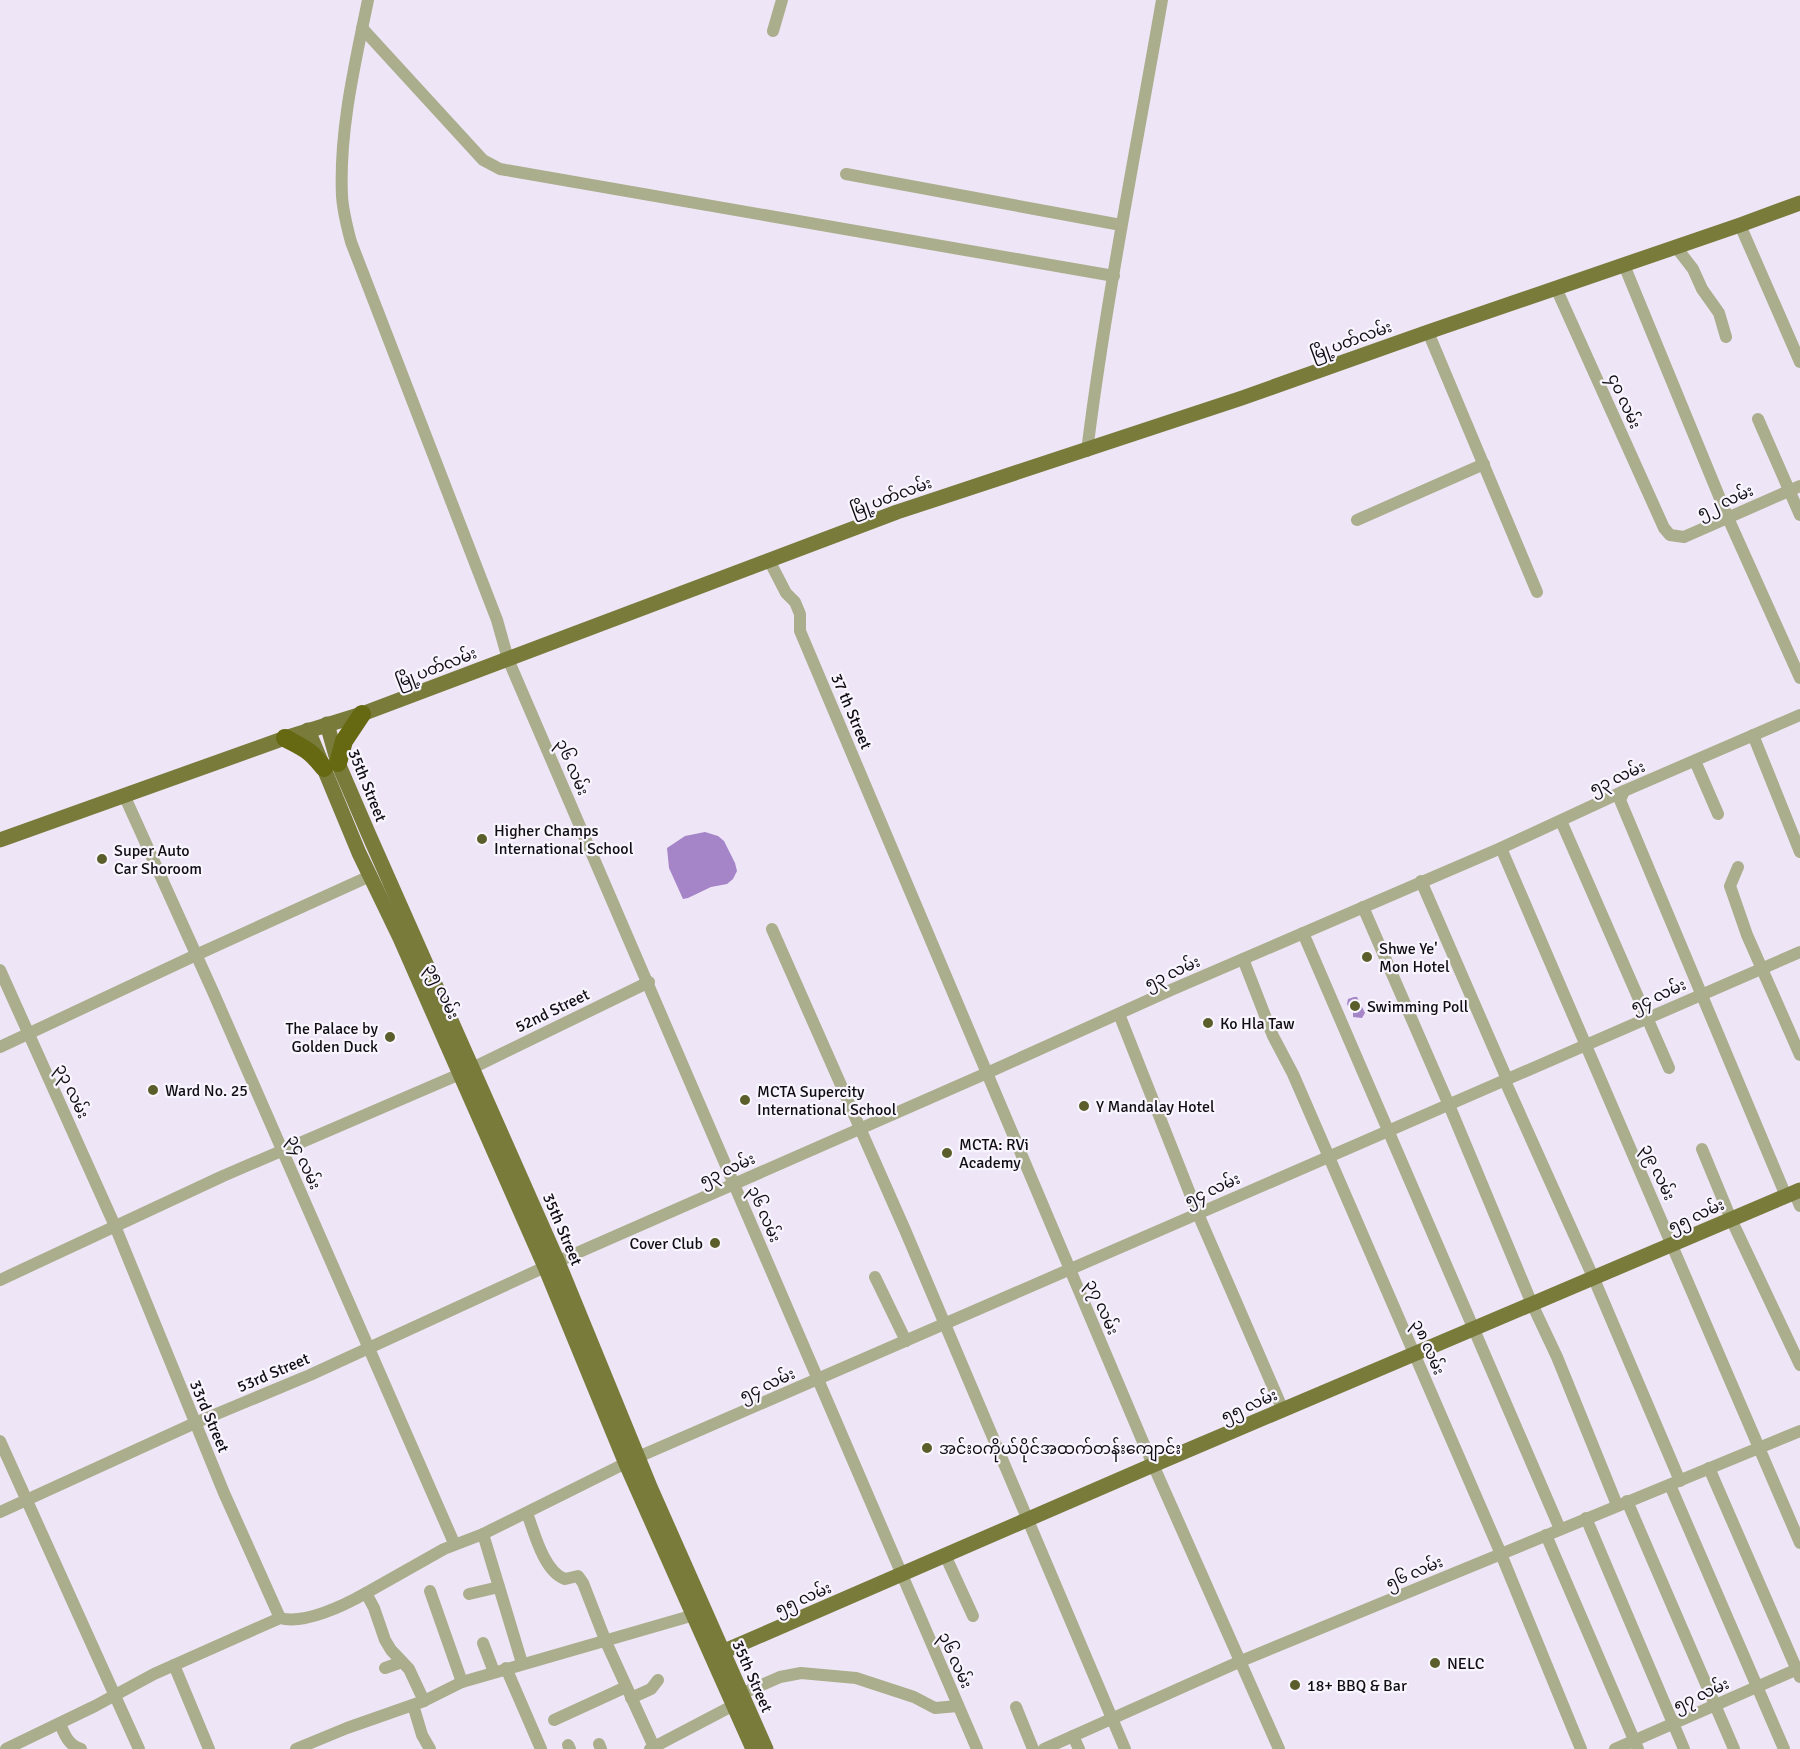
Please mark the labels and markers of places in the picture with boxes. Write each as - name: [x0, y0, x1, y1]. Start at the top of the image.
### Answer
- place label: Higher Champs International School: [494, 821, 634, 859]
- marker: Higher Champs International School: [475, 832, 489, 846]
- place label: Super Auto Car Shoroom: [114, 841, 202, 879]
- marker: Super Auto Car Shoroom: [95, 852, 109, 866]
- place label: Shwe Ye' Mon Hotel: [1379, 939, 1450, 977]
- marker: Shwe Ye' Mon Hotel: [1360, 950, 1374, 964]
- place label: Swimming Poll: [1367, 997, 1469, 1017]
- marker: Swimming Poll: [1348, 999, 1362, 1013]
- place label: Ko Hla Taw: [1220, 1014, 1295, 1034]
- marker: Ko Hla Taw: [1201, 1016, 1215, 1030]
- place label: The Palace by Golden Duck: [285, 1019, 379, 1057]
- marker: The Palace by Golden Duck: [383, 1030, 397, 1044]
- place label: Ward No. 25: [165, 1081, 248, 1101]
- place label: MCTA Supercity International School: [757, 1082, 897, 1120]
- marker: Ward No. 25: [146, 1083, 160, 1097]
- marker: MCTA Supercity International School: [738, 1093, 752, 1107]
- place label: Y Mandalay Hotel: [1096, 1097, 1215, 1117]
- marker: Y Mandalay Hotel: [1077, 1099, 1091, 1113]
- place label: MCTA: RVi Academy: [959, 1135, 1029, 1173]
- marker: MCTA: RVi Academy: [940, 1146, 954, 1160]
- place label: Cover Club: [629, 1234, 703, 1254]
- marker: Cover Club: [708, 1236, 722, 1250]
- place label: အင်းဝကိုယ်ပိုင်အထက်တန်းကျောင်း: [939, 1437, 1181, 1463]
- marker: အင်းဝကိုယ်ပိုင်အထက်တန်းကျောင်း: [920, 1441, 934, 1455]
- place label: NELC: [1447, 1654, 1485, 1674]
- marker: NELC: [1428, 1656, 1442, 1670]
- place label: 18+ BBQ & Bar: [1307, 1676, 1407, 1696]
- marker: 18+ BBQ & Bar: [1288, 1678, 1302, 1692]

